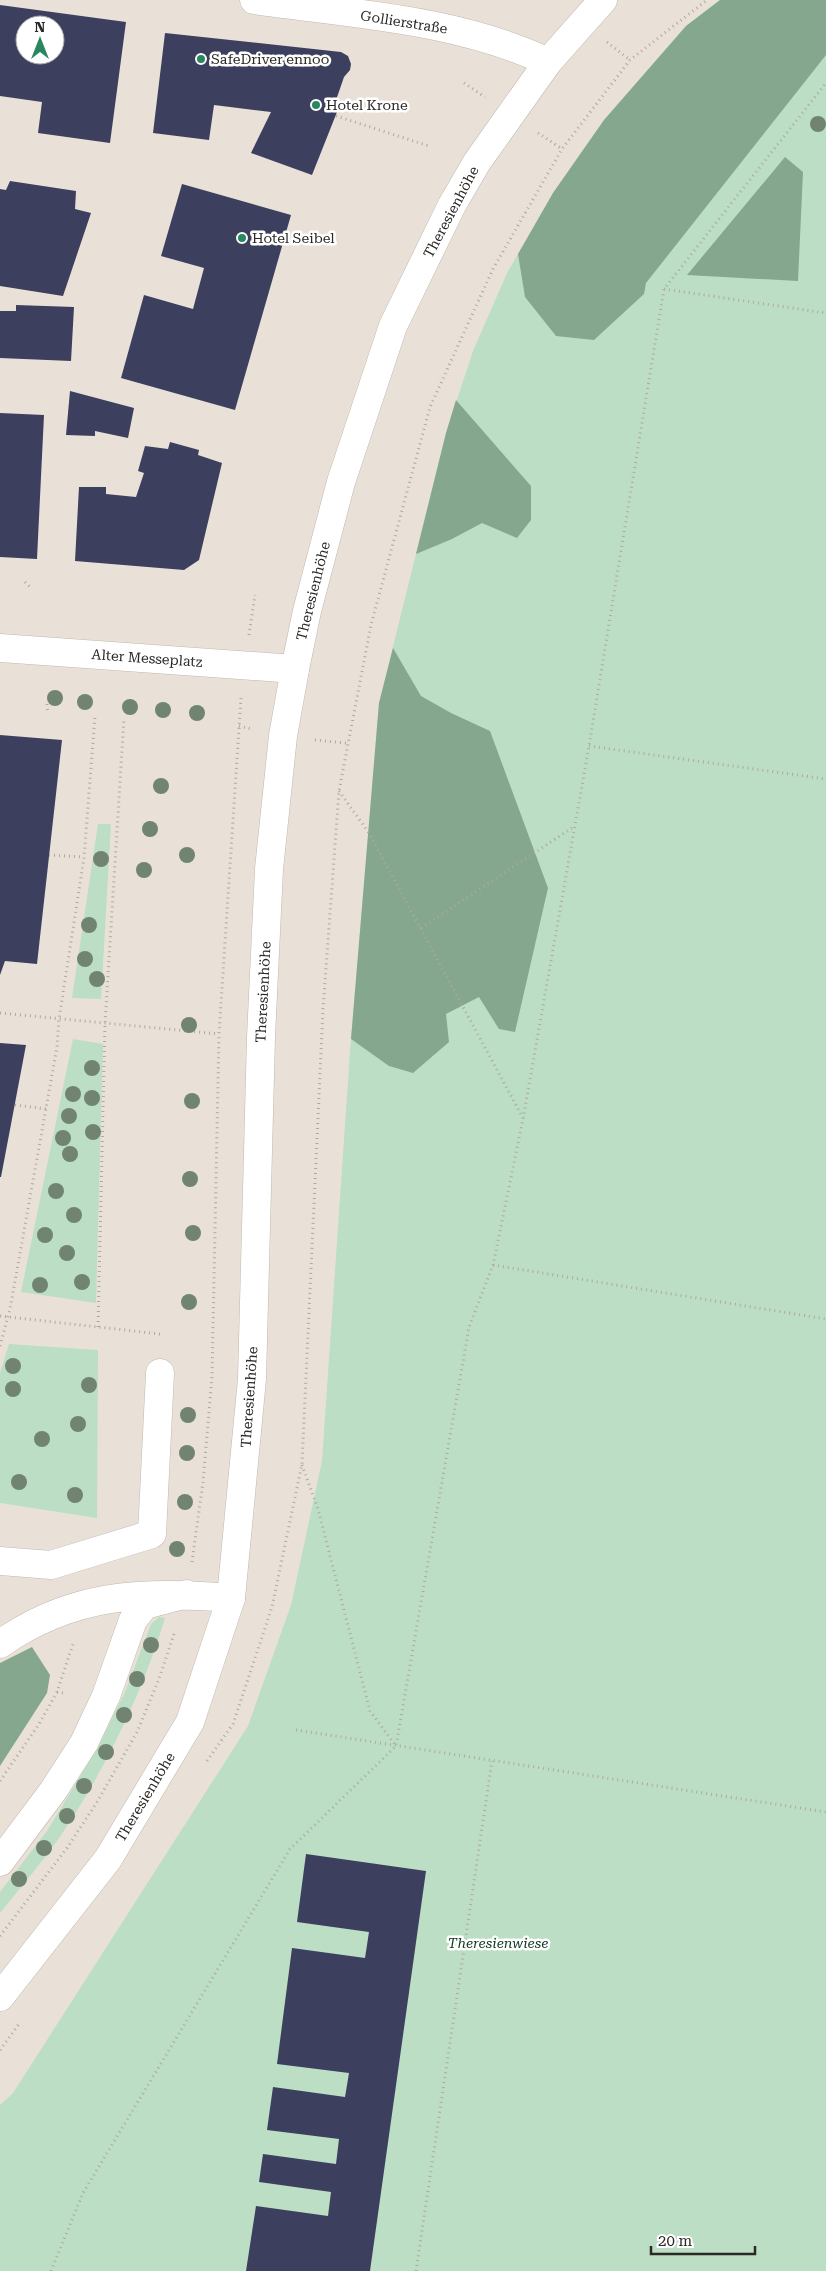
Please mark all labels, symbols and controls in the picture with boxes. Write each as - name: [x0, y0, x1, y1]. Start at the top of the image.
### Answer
- street label: Gollierstraße: [359, 7, 449, 37]
- north arrow: [15, 15, 65, 65]
- text: N: [35, 19, 46, 35]
- place label: SafeDriver ennoo: [211, 51, 329, 67]
- marker: SafeDriver ennoo: [195, 53, 207, 65]
- place label: Hotel Krone: [326, 97, 408, 113]
- marker: Hotel Krone: [310, 99, 322, 111]
- street label: Theresienhöhe: [420, 163, 482, 261]
- place label: Hotel Seibel: [252, 230, 335, 246]
- marker: Hotel Seibel: [236, 232, 248, 244]
- street label: Theresienhöhe: [293, 540, 333, 642]
- street label: Alter Messeplatz: [91, 646, 203, 670]
- street label: Theresienhöhe: [252, 941, 274, 1043]
- street label: Theresienhöhe: [237, 1346, 261, 1448]
- street label: Theresienhöhe: [112, 1749, 178, 1845]
- park label: Theresienwiese: [448, 1935, 548, 1951]
- scale bar: [651, 2224, 755, 2256]
- text: 20 m: [658, 2232, 693, 2250]

